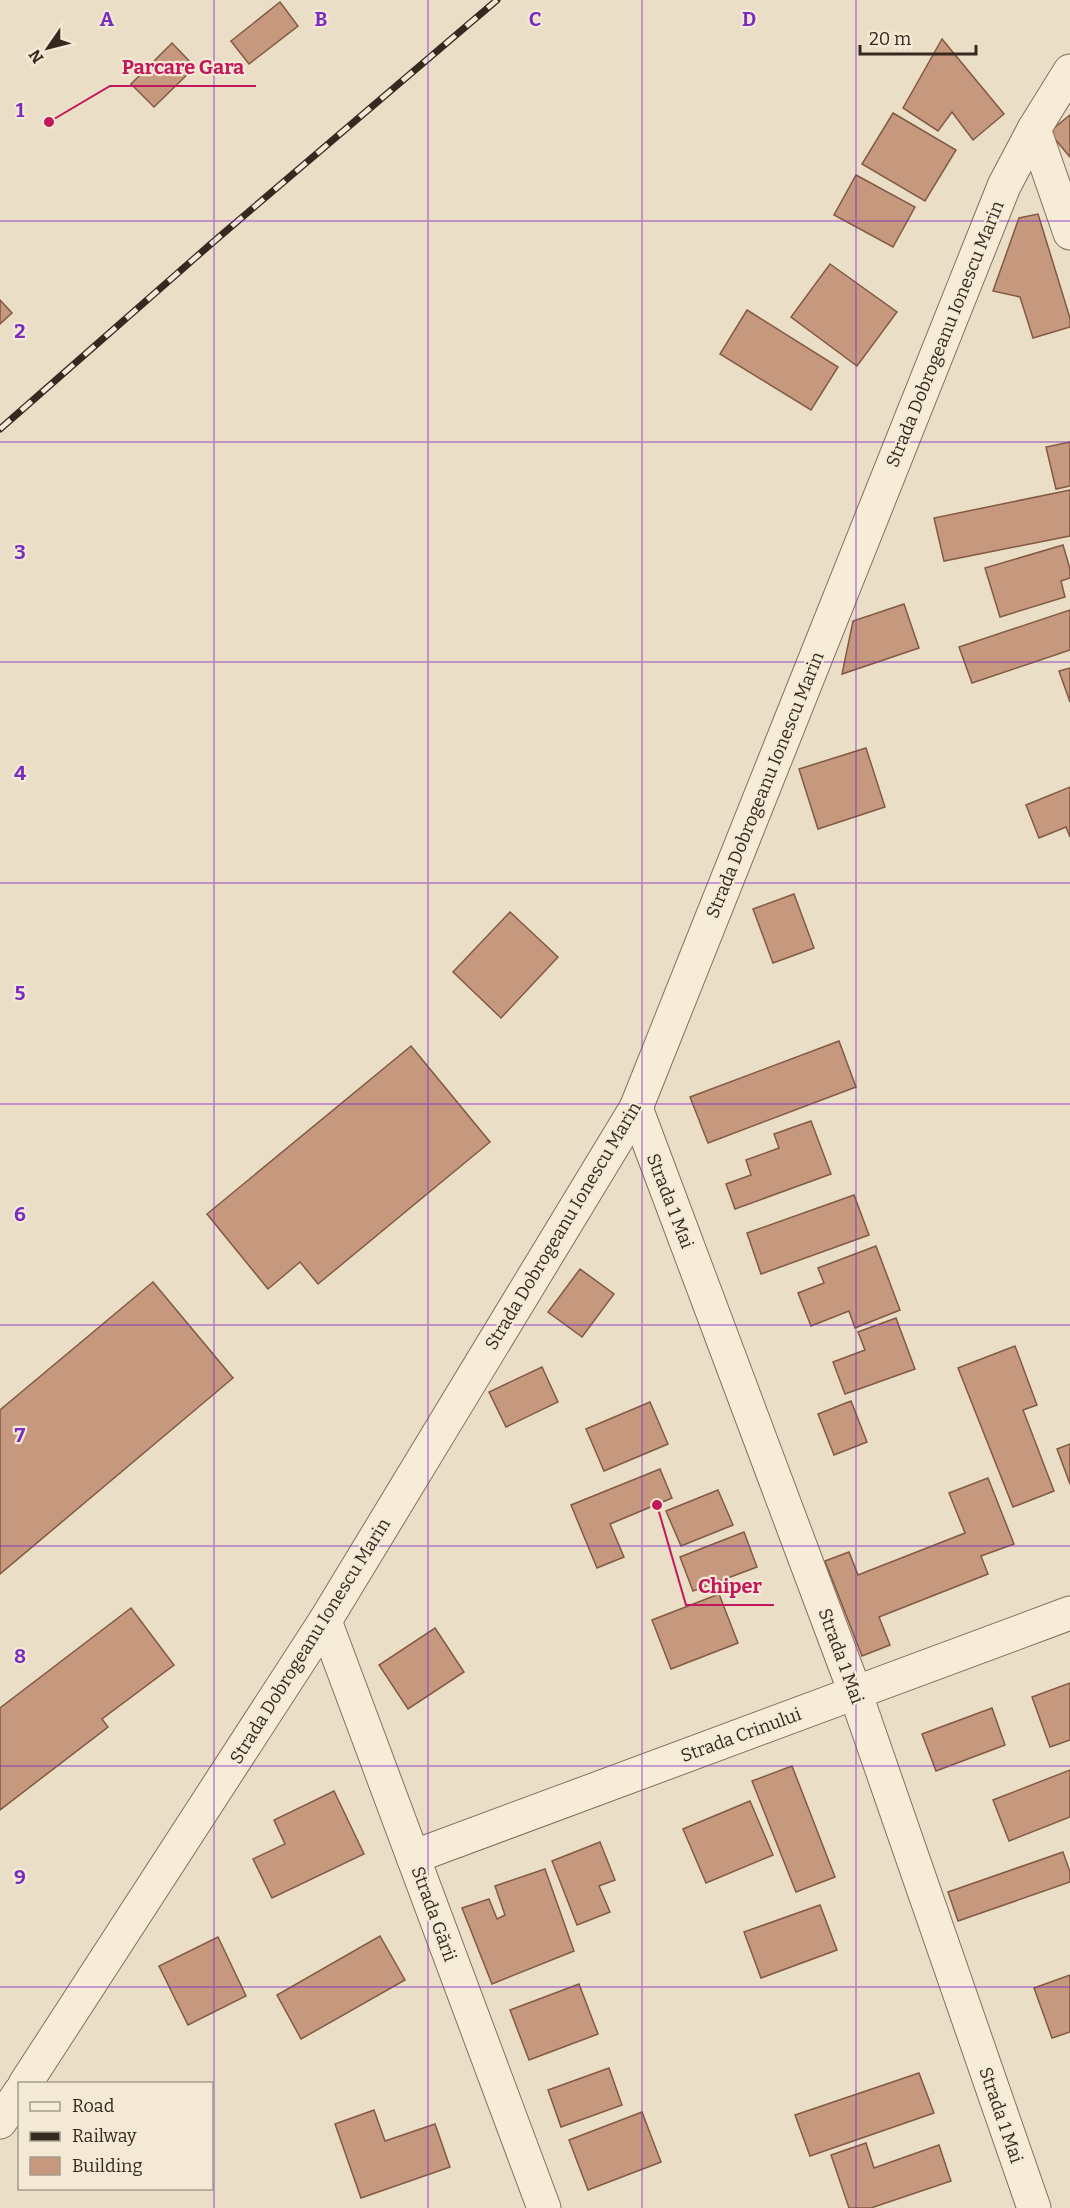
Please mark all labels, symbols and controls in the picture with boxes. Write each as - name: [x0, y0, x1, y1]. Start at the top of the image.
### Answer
- text: A: [100, 7, 115, 31]
- text: B: [315, 7, 328, 31]
- text: C: [529, 7, 541, 31]
- text: D: [742, 7, 756, 31]
- north arrow: [18, 18, 78, 78]
- scale bar: [860, 18, 976, 56]
- text: 20 m: [869, 28, 911, 50]
- text: N: [25, 46, 47, 67]
- callout: Parcare Gara: [110, 48, 256, 86]
- text: Parcare Gara: [122, 55, 244, 79]
- text: 1: [16, 98, 25, 122]
- street label: Strada Dobrogeanu Ionescu Marin: [881, 197, 1009, 470]
- text: 2: [14, 319, 26, 343]
- text: 3: [14, 540, 26, 564]
- street label: Strada Dobrogeanu Ionescu Marin: [701, 648, 829, 921]
- text: 4: [14, 761, 26, 785]
- text: 5: [15, 981, 26, 1005]
- street label: Strada Dobrogeanu Ionescu Marin: [480, 1098, 646, 1354]
- street label: Strada 1 Mai: [642, 1150, 698, 1252]
- text: 6: [14, 1202, 26, 1226]
- text: 7: [15, 1423, 26, 1447]
- street label: Strada Dobrogeanu Ionescu Marin: [225, 1514, 395, 1768]
- callout: Chiper: [686, 1567, 774, 1605]
- text: Chiper: [698, 1574, 762, 1598]
- street label: Strada 1 Mai: [814, 1605, 868, 1707]
- text: 8: [14, 1644, 26, 1668]
- street label: Strada Crinului: [678, 1703, 804, 1767]
- street label: Strada Gării: [407, 1863, 461, 1965]
- text: 9: [14, 1865, 26, 1889]
- street label: Strada 1 Mai: [974, 2064, 1028, 2166]
- legend: [18, 2082, 213, 2190]
- text: Road: [72, 2095, 115, 2117]
- text: Railway: [72, 2125, 137, 2147]
- text: Building: [72, 2155, 143, 2177]

